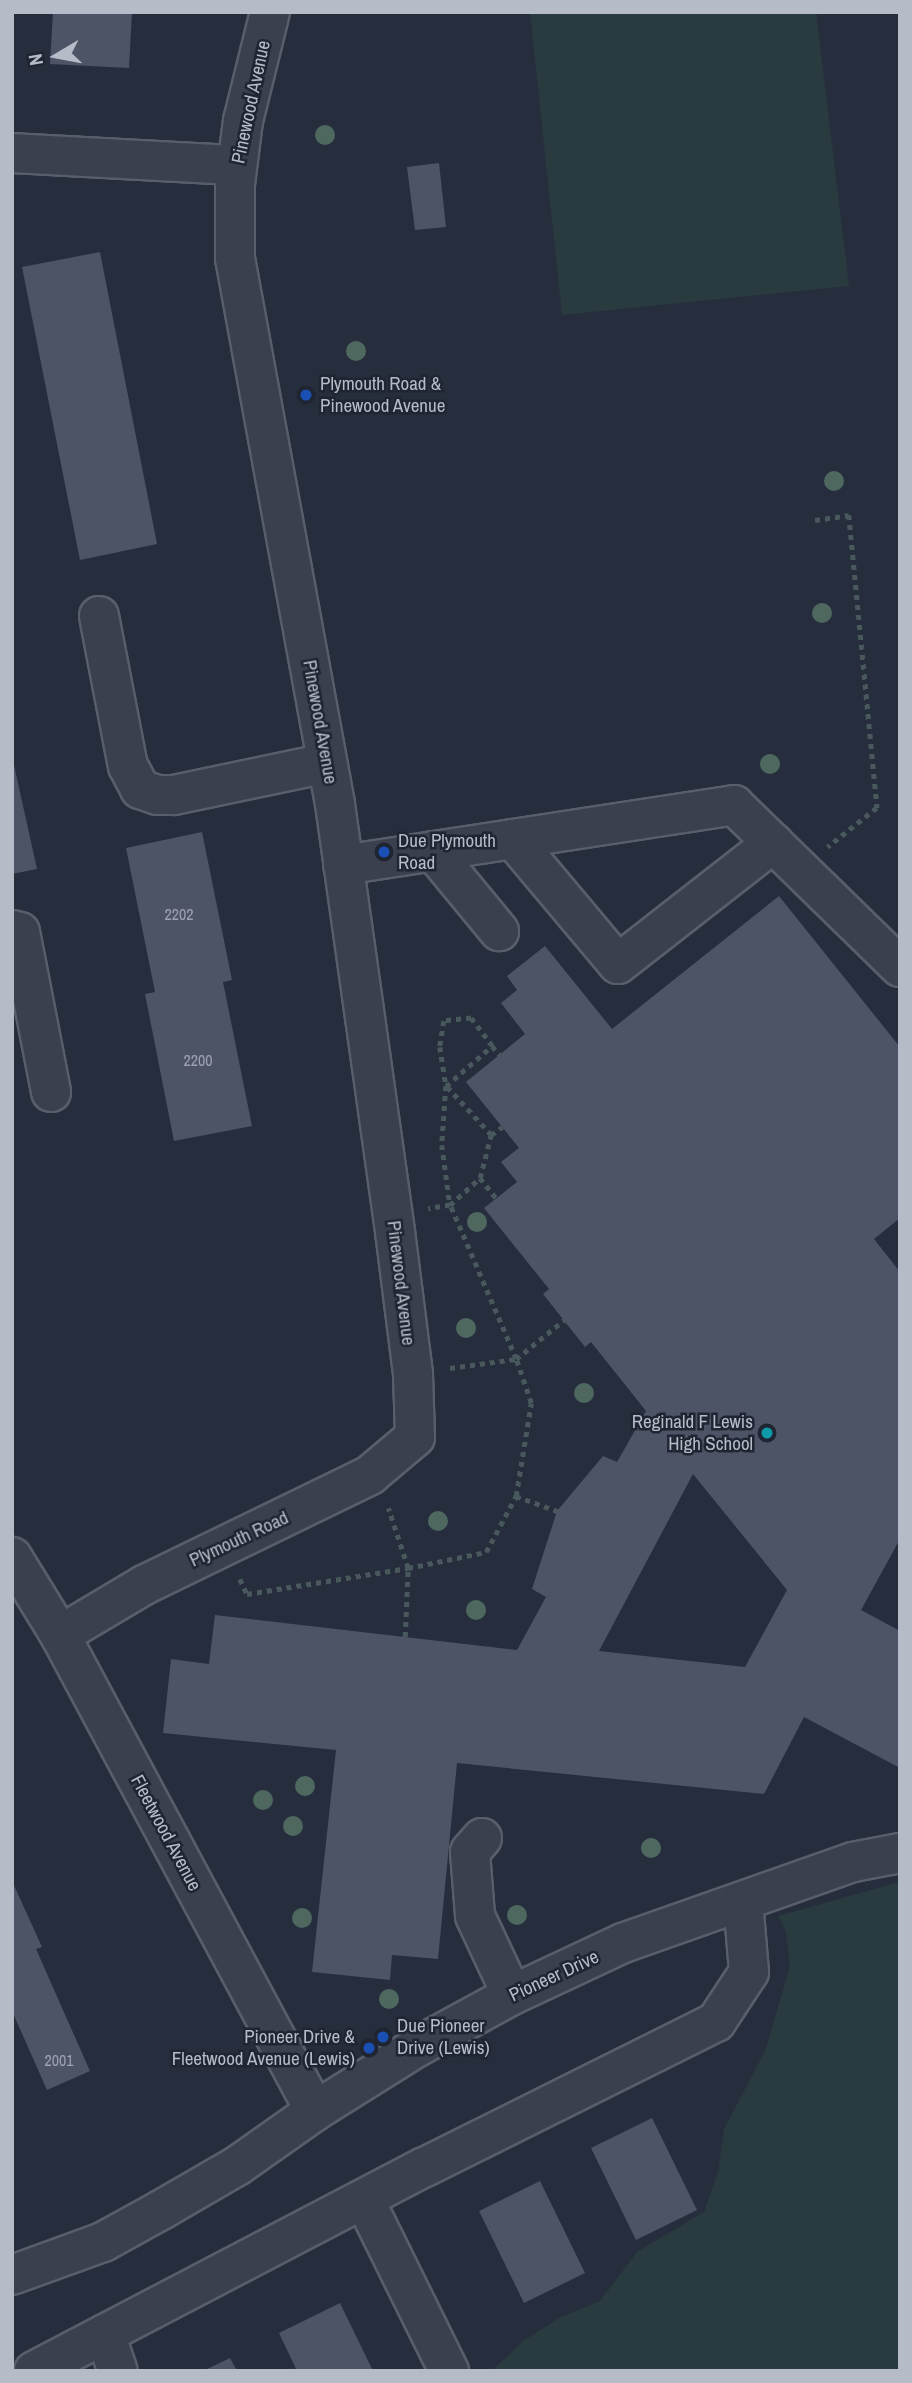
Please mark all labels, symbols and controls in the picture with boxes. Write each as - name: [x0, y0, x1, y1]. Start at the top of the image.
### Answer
- north arrow: [21, 21, 91, 91]
- street label: Pinewood Avenue: [227, 38, 275, 166]
- text: N: [22, 52, 49, 67]
- place label: Plymouth Road & Pinewood Avenue: [320, 373, 446, 417]
- marker: Plymouth Road & Pinewood Avenue: [298, 387, 314, 403]
- street label: Pinewood Avenue: [298, 658, 342, 786]
- place label: Due Plymouth Road: [398, 830, 496, 874]
- marker: Due Plymouth Road: [376, 844, 392, 860]
- house number: 2202: [164, 904, 194, 924]
- house number: 2200: [183, 1050, 213, 1070]
- street label: Pinewood Avenue: [382, 1219, 420, 1347]
- place label: Reginald F Lewis High School: [632, 1411, 753, 1455]
- marker: Reginald F Lewis High School: [759, 1425, 775, 1441]
- street label: Plymouth Road: [186, 1506, 292, 1572]
- street label: Fleetwood Avenue: [126, 1771, 206, 1895]
- street label: Pioneer Drive: [506, 1945, 602, 2007]
- place label: Due Pioneer Drive (Lewis): [397, 2015, 490, 2059]
- place label: Pioneer Drive & Fleetwood Avenue (Lewis): [171, 2026, 355, 2070]
- marker: Due Pioneer Drive (Lewis): [375, 2029, 391, 2045]
- marker: Pioneer Drive & Fleetwood Avenue (Lewis): [361, 2040, 377, 2056]
- house number: 2001: [44, 2050, 74, 2070]

